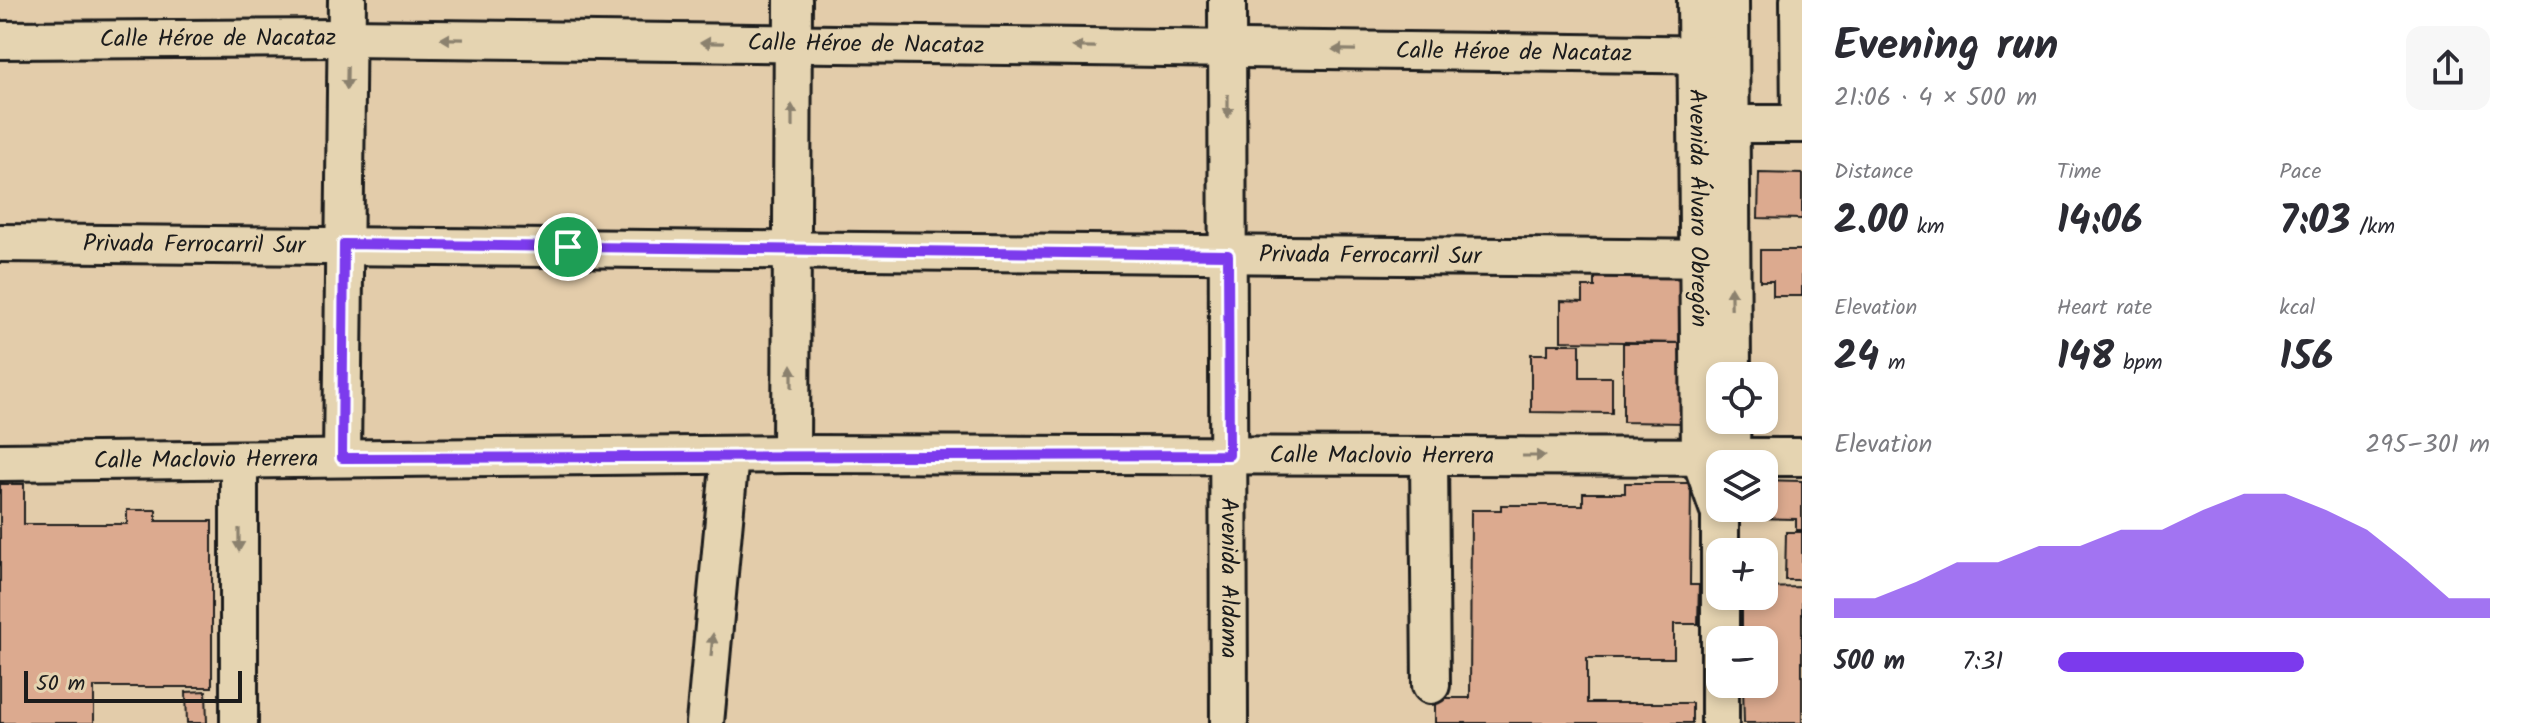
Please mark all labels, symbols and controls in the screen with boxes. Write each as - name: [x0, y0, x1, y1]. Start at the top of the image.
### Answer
- text: Evening run: [1834, 12, 2058, 82]
- street label: Calle Héroe de Nacataz: [100, 19, 336, 59]
- street label: Calle Héroe de Nacataz: [747, 23, 985, 65]
- button: share: [2406, 26, 2490, 110]
- street label: Calle Héroe de Nacataz: [1395, 31, 1633, 73]
- one-way arrow: [439, 33, 464, 46]
- one-way arrow: [699, 37, 724, 50]
- one-way arrow: [1071, 41, 1096, 53]
- one-way arrow: [1331, 44, 1356, 56]
- one-way arrow: [340, 66, 353, 91]
- text: 21:06 · 4 × 500 m: [1834, 77, 2037, 119]
- street label: Avenida Álvaro Obregón: [1677, 89, 1718, 327]
- one-way arrow: [1222, 94, 1234, 119]
- one-way arrow: [786, 103, 799, 128]
- text: Distance: [1834, 155, 1913, 190]
- text: Time: [2057, 155, 2101, 190]
- text: Pace: [2279, 155, 2321, 190]
- text: 2.00: [1834, 190, 1908, 254]
- text: 14:06: [2057, 190, 2143, 254]
- text: 7:03: [2279, 190, 2350, 254]
- text: km: [1908, 210, 1945, 245]
- text: /km: [2350, 210, 2395, 245]
- pin: [534, 213, 602, 281]
- street label: Privada Ferrocarril Sur: [83, 224, 307, 265]
- icon: arrive: [546, 225, 590, 269]
- street label: Privada Ferrocarril Sur: [1259, 235, 1483, 276]
- one-way arrow: [1725, 285, 1737, 310]
- text: Elevation: [1834, 291, 1917, 326]
- text: Heart rate: [2057, 291, 2152, 326]
- text: kcal: [2279, 291, 2315, 326]
- text: 24: [1834, 326, 1879, 390]
- text: 148: [2057, 326, 2114, 390]
- text: 156: [2279, 326, 2333, 390]
- text: m: [1879, 346, 1905, 381]
- text: bpm: [2114, 346, 2163, 381]
- map controls: [1706, 362, 1778, 698]
- button: locate: [1706, 362, 1778, 434]
- one-way arrow: [786, 363, 798, 388]
- text: Elevation: [1834, 424, 1932, 466]
- text: 295–301 m: [2365, 424, 2490, 466]
- street label: Calle Maclovio Herrera: [1270, 436, 1494, 476]
- street label: Calle Maclovio Herrera: [93, 439, 319, 481]
- one-way arrow: [1522, 450, 1547, 462]
- button: layers: [1706, 450, 1778, 522]
- street label: Avenida Aldama: [1209, 497, 1248, 659]
- one-way arrow: [233, 528, 245, 553]
- button: +: [1706, 538, 1778, 610]
- button: −: [1706, 626, 1778, 698]
- one-way arrow: [706, 632, 719, 657]
- text: 500 m: [1834, 641, 1905, 683]
- text: 7:31: [1962, 641, 2003, 683]
- scale bar: [24, 667, 242, 703]
- text: 50 m: [36, 667, 85, 702]

